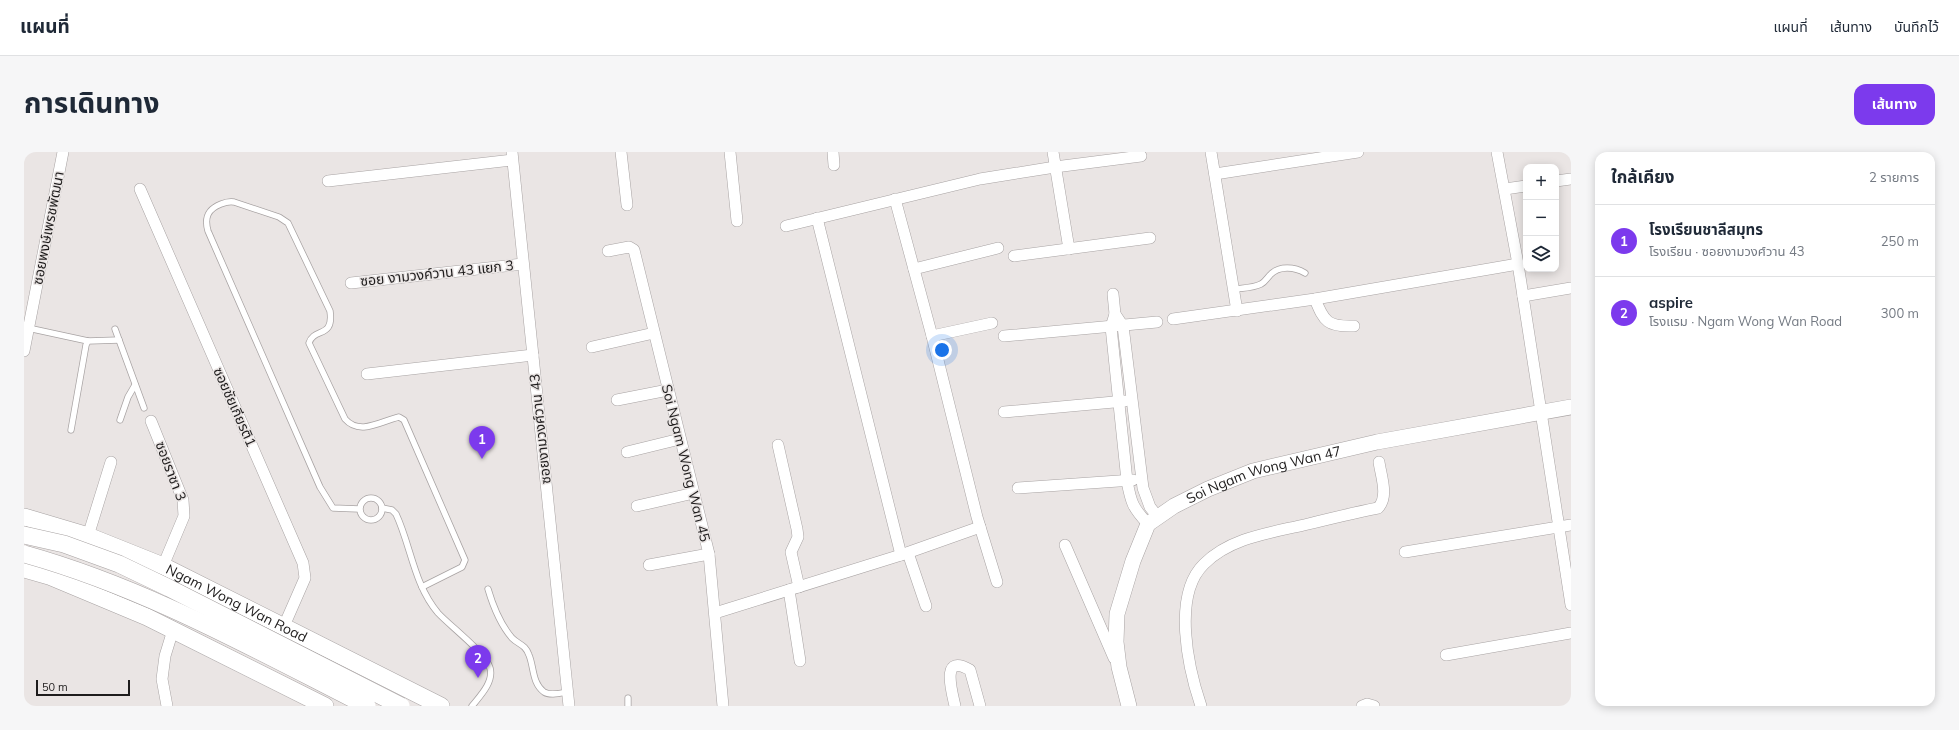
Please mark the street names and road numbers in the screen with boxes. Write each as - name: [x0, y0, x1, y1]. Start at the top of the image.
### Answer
- street label: ซอยพงษ์เพรชพัฒนา: [28, 170, 68, 286]
- street label: ซอย งามวงค์วาน 43 แยก 3: [359, 256, 515, 290]
- street label: ซอยชัยเกียรติ1: [209, 364, 261, 450]
- street label: ซอยงามวงศ์วาน 43: [525, 373, 555, 485]
- street label: Soi Ngam Wong Wan 45: [658, 382, 714, 544]
- street label: ซอยราชา 3: [151, 439, 191, 503]
- street label: Soi Ngam Wong Wan 47: [1183, 442, 1343, 507]
- street label: Ngam Wong Wan Road: [163, 560, 310, 646]

